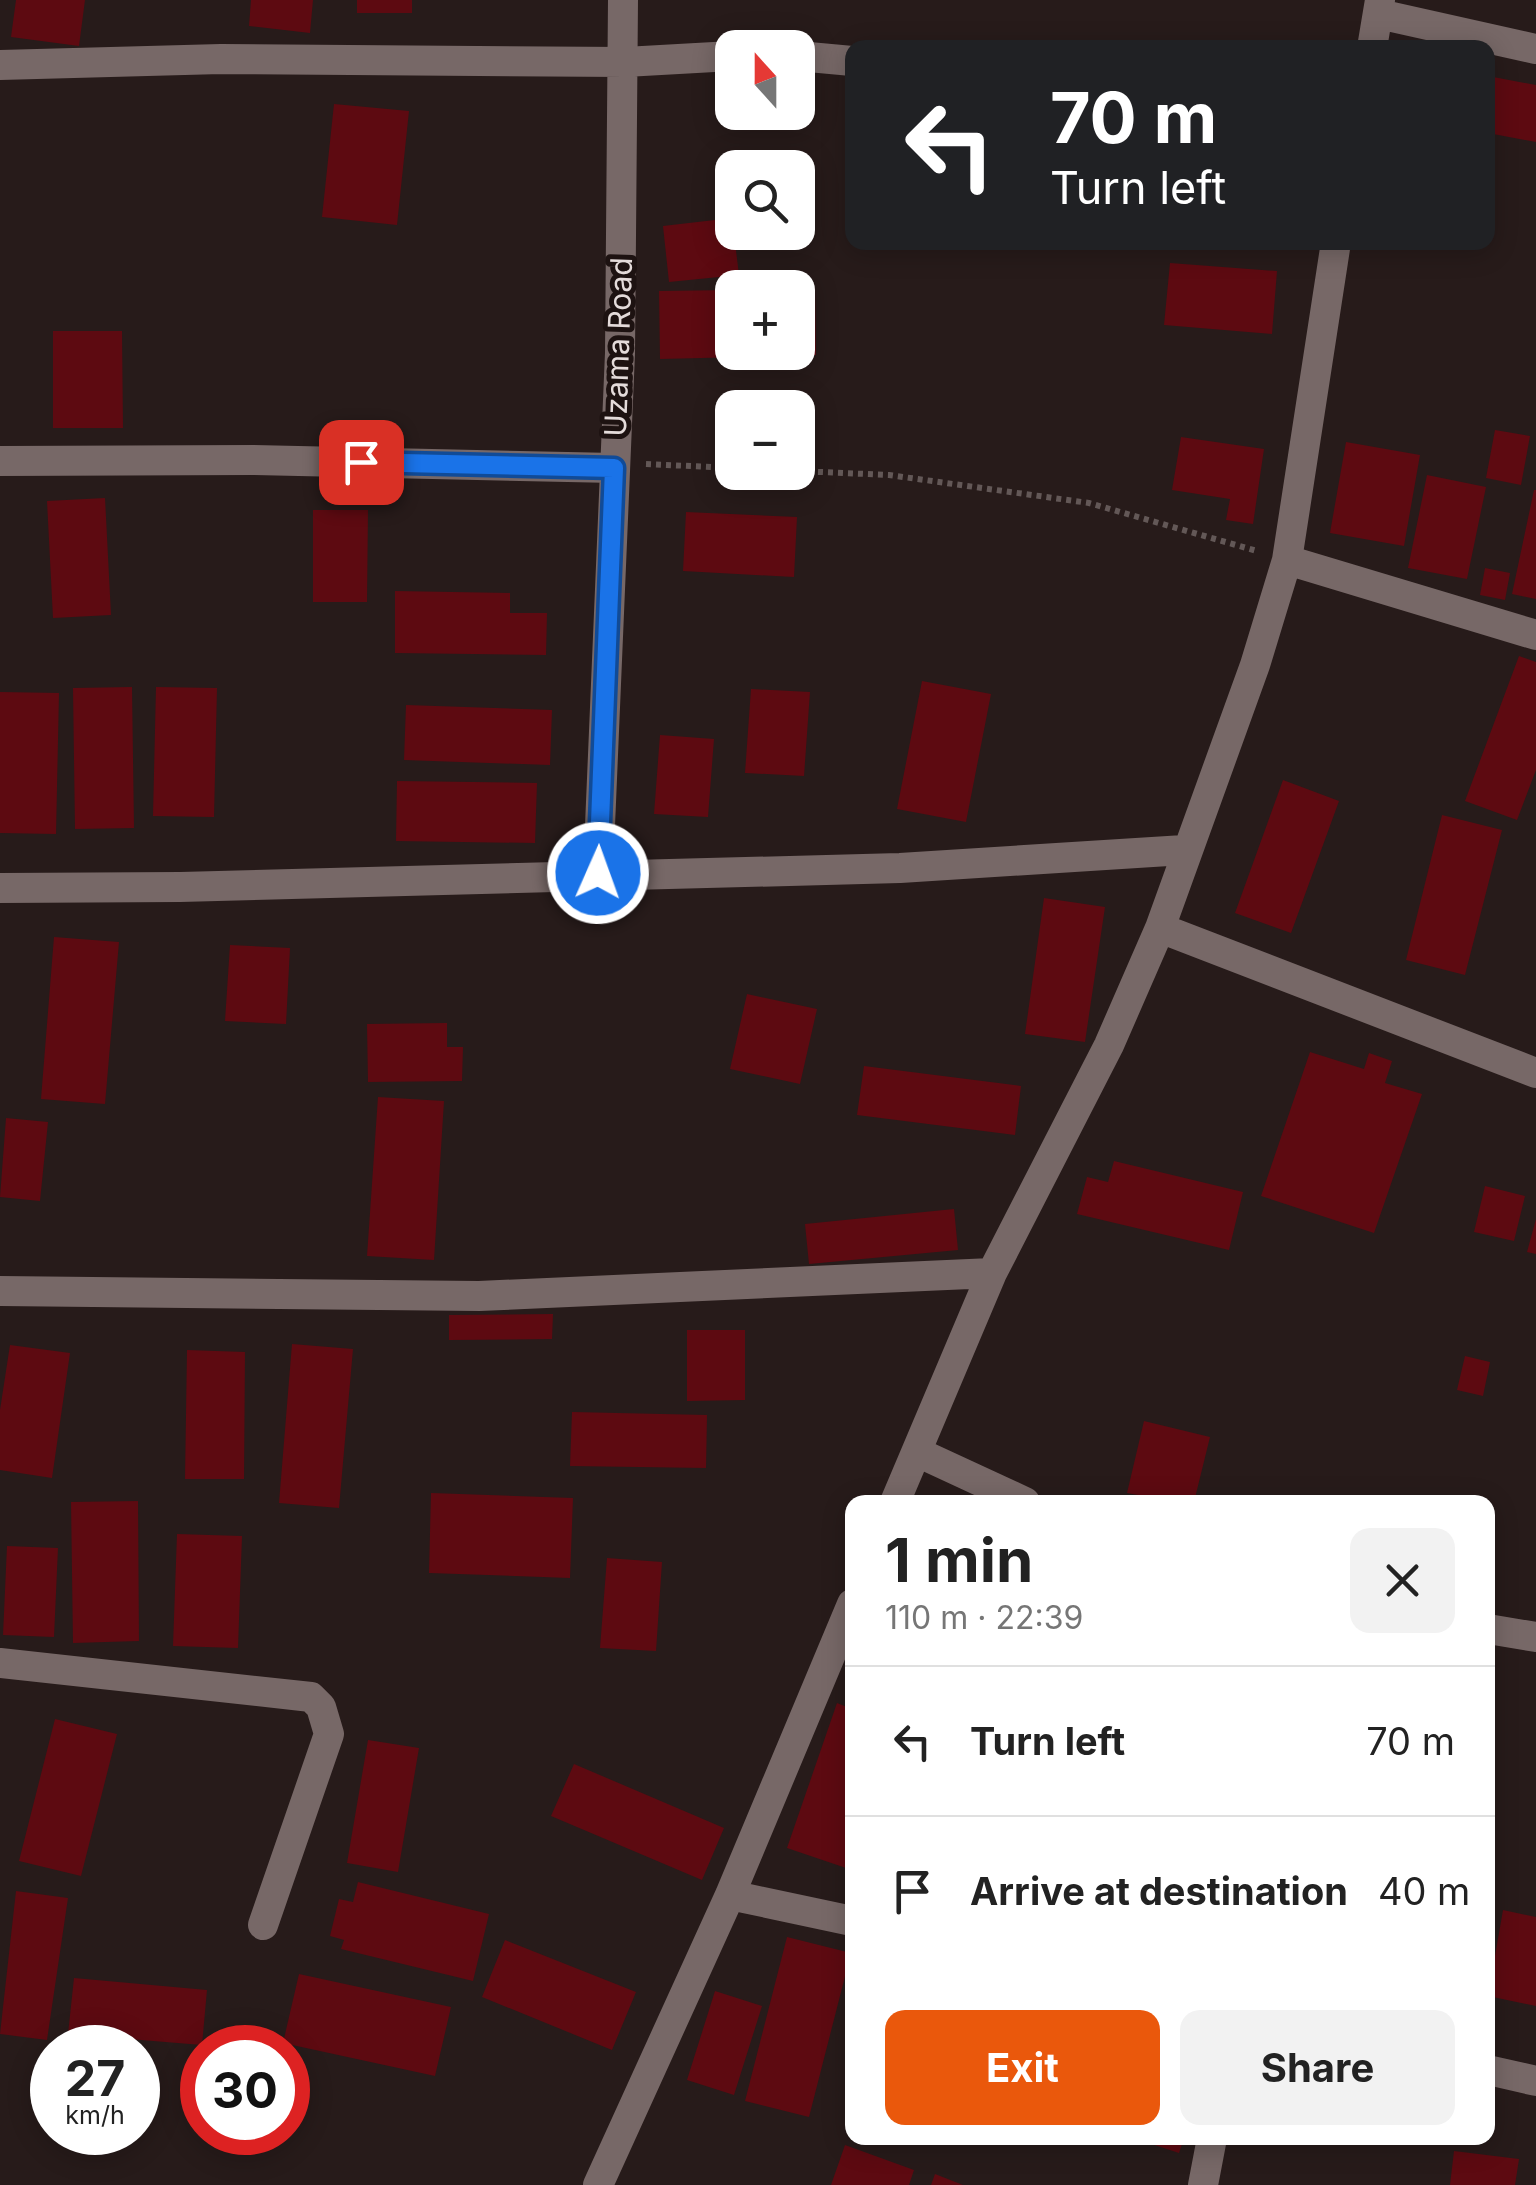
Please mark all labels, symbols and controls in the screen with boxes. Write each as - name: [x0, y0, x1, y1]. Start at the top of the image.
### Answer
- north arrow: [715, 30, 815, 130]
- map controls: [715, 30, 815, 490]
- text: 70 m: [1050, 75, 1217, 160]
- icon: left: [885, 80, 1015, 210]
- button: search: [715, 150, 815, 250]
- text: Turn left: [1050, 160, 1226, 215]
- street label: Uzama Road: [597, 257, 639, 437]
- button: +: [715, 270, 815, 370]
- button: −: [715, 390, 815, 490]
- pin: [319, 420, 404, 505]
- icon: arrive: [334, 435, 389, 490]
- position arrow: [546, 821, 650, 925]
- text: 1 min: [885, 1524, 1033, 1596]
- button: close: [1350, 1528, 1455, 1633]
- text: 110 m · 22:39: [885, 1598, 1083, 1637]
- icon: left: [885, 1714, 940, 1769]
- text: Turn left: [970, 1718, 1125, 1764]
- text: 70 m: [1366, 1718, 1455, 1764]
- icon: arrive: [885, 1864, 940, 1919]
- text: Arrive at destination: [970, 1868, 1348, 1914]
- text: 40 m: [1378, 1868, 1470, 1914]
- button: Exit: [885, 2010, 1160, 2125]
- button: Share: [1180, 2010, 1455, 2125]
- speed limit sign: 30: [180, 2025, 310, 2155]
- text: 27: [65, 2048, 125, 2108]
- text: km/h: [65, 2100, 125, 2130]

